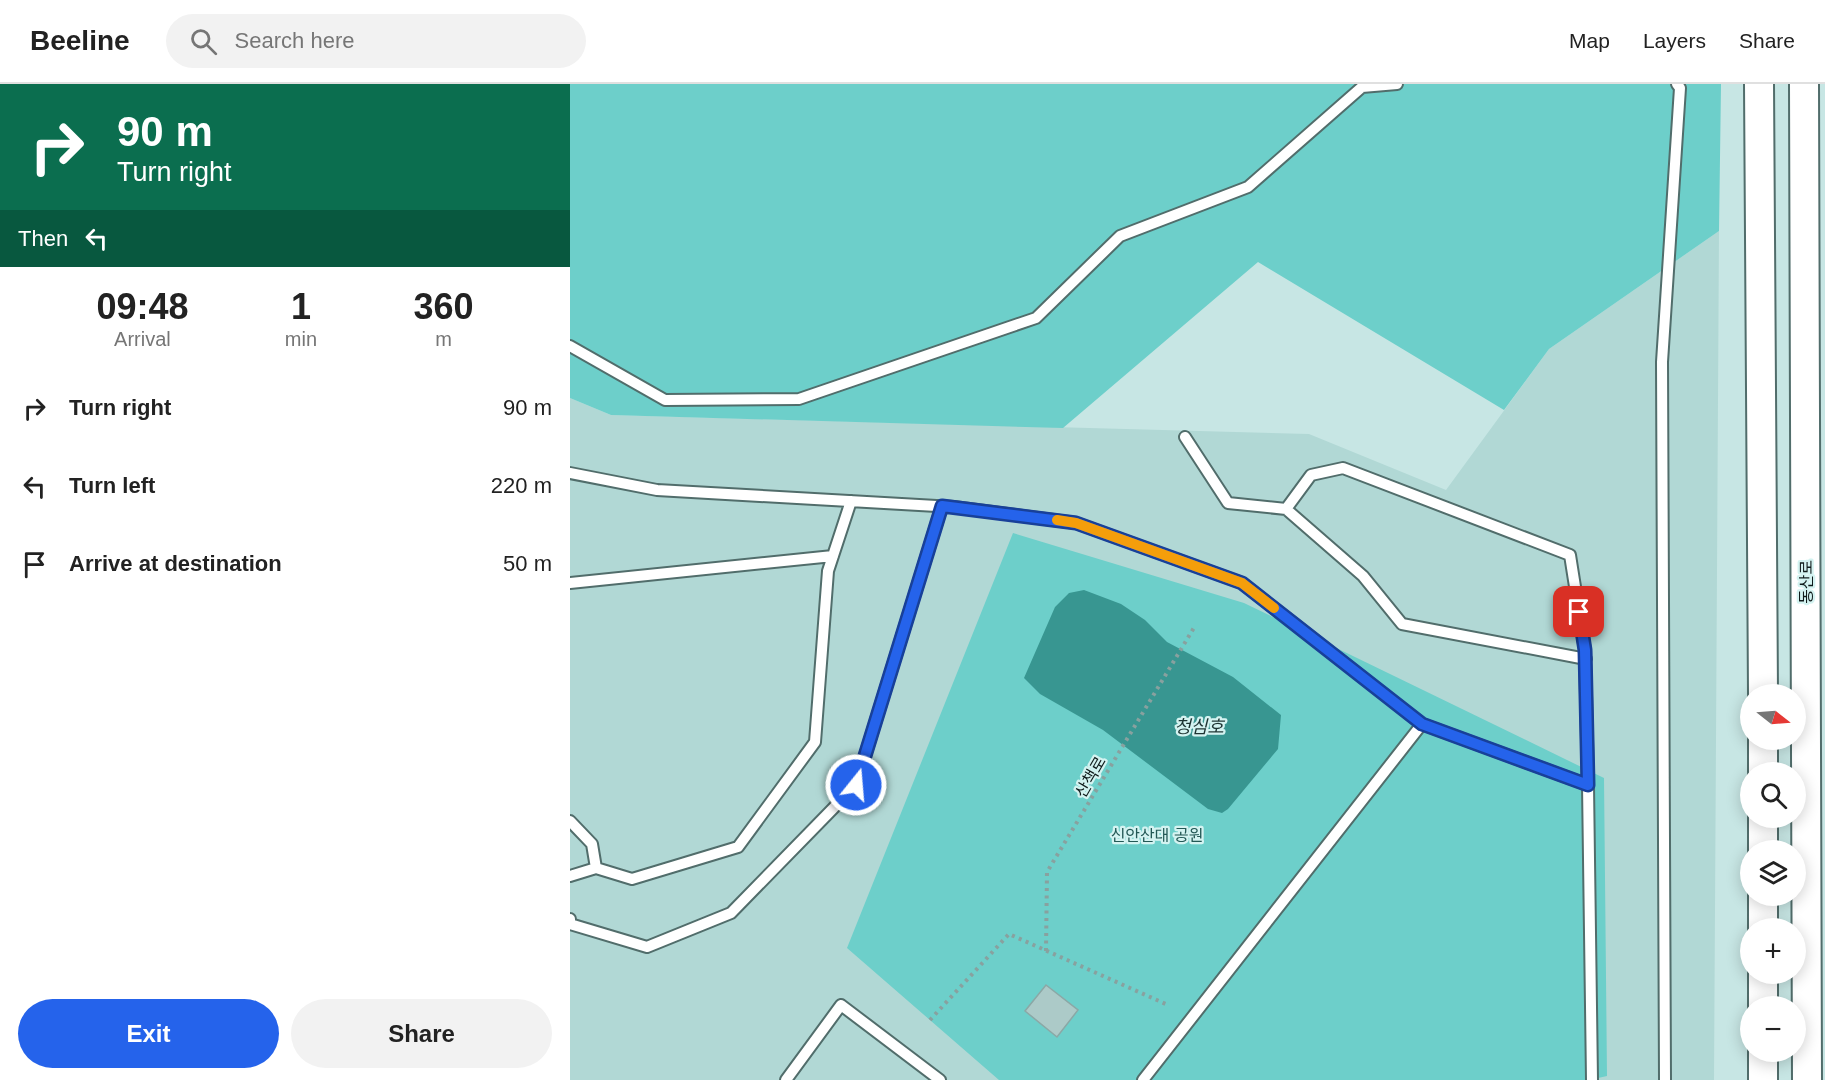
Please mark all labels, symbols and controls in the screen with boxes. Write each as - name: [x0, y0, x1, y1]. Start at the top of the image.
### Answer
- search box: [166, 14, 586, 68]
- text: Beeline: [30, 25, 130, 56]
- icon: search: [187, 25, 220, 58]
- text: Search here: [235, 28, 354, 53]
- text: Map: [1569, 29, 1610, 52]
- text: Layers: [1643, 29, 1706, 52]
- text: Share: [1739, 29, 1795, 52]
- icon: right: [18, 108, 96, 186]
- text: 90 m: [117, 108, 213, 155]
- text: Turn right: [117, 157, 232, 187]
- icon: left: [80, 222, 113, 255]
- text: Then: [18, 226, 68, 251]
- text: 09:48: [96, 286, 188, 327]
- text: 1: [291, 286, 311, 327]
- text: 360: [413, 286, 474, 327]
- text: Arrival: [114, 328, 171, 350]
- text: min: [285, 328, 317, 350]
- text: m: [435, 328, 452, 350]
- icon: right: [18, 392, 51, 425]
- text: Turn right: [69, 395, 171, 420]
- text: 90 m: [503, 395, 552, 420]
- icon: left: [18, 470, 51, 503]
- text: Turn left: [69, 473, 155, 498]
- text: 220 m: [491, 473, 552, 498]
- icon: arrive: [18, 548, 51, 581]
- text: Arrive at destination: [69, 551, 282, 576]
- text: 50 m: [503, 551, 552, 576]
- street label: 동산로: [1798, 560, 1815, 604]
- pin: [1553, 586, 1604, 637]
- icon: arrive: [1562, 595, 1595, 628]
- north arrow: [1740, 684, 1806, 750]
- map controls: [1740, 684, 1806, 1062]
- water label: 청심호: [1174, 717, 1225, 737]
- position arrow: [824, 753, 888, 817]
- street label: 산책로: [1072, 754, 1109, 801]
- button: search: [1740, 762, 1806, 828]
- park label: 신안산대 공원: [1111, 827, 1203, 844]
- button: layers: [1740, 840, 1806, 906]
- button: +: [1740, 918, 1806, 984]
- button: −: [1740, 996, 1806, 1062]
- button: Exit: [18, 999, 279, 1068]
- button: Share: [291, 999, 552, 1068]

